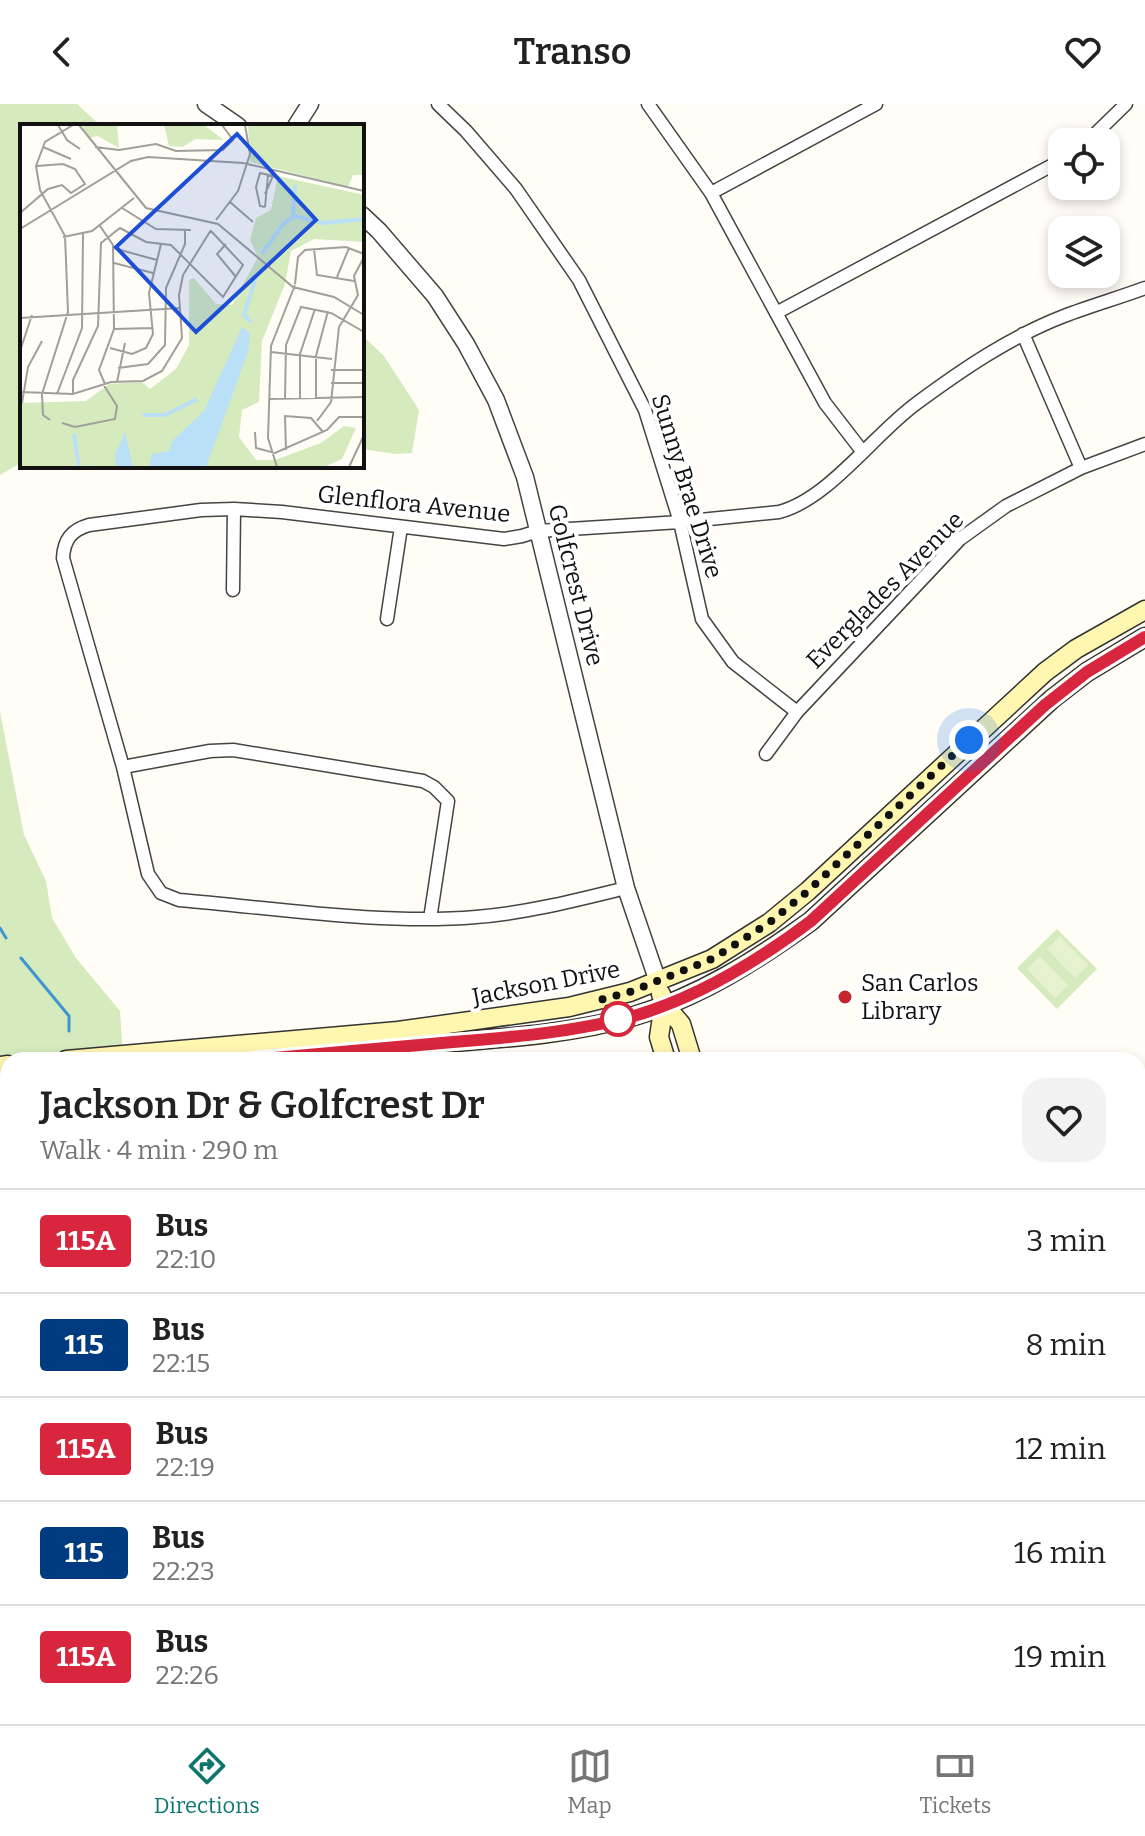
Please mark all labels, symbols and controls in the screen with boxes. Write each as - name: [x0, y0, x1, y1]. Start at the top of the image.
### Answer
- icon: back: [40, 30, 84, 74]
- text: Transo: [514, 30, 631, 74]
- icon: heart: [1061, 30, 1105, 74]
- inset map: [20, 124, 364, 468]
- map controls: [1048, 128, 1120, 288]
- button: locate: [1048, 128, 1120, 200]
- button: layers: [1048, 216, 1120, 288]
- street label: Sunny Brae Drive: [646, 391, 728, 581]
- street label: Glenflora Avenue: [316, 480, 512, 528]
- street label: Golfcrest Drive: [542, 501, 610, 669]
- street label: Everglades Avenue: [801, 506, 969, 674]
- your location: [949, 720, 989, 760]
- street label: Jackson Drive: [469, 955, 622, 1011]
- place label: San Carlos Library: [861, 969, 978, 1025]
- marker: San Carlos Library: [836, 988, 854, 1006]
- unlabelled marker: [601, 1002, 635, 1036]
- button: heart: [1022, 1078, 1106, 1162]
- text: Jackson Dr & Golfcrest Dr: [40, 1082, 485, 1128]
- text: Walk · 4 min · 290 m: [40, 1135, 278, 1166]
- text: Bus: [155, 1208, 208, 1244]
- text: 3 min: [1026, 1223, 1106, 1259]
- text: 115A: [56, 1224, 115, 1257]
- text: 22:10: [155, 1244, 216, 1275]
- text: Bus: [152, 1312, 205, 1348]
- text: 8 min: [1025, 1327, 1106, 1363]
- text: 115: [64, 1328, 104, 1361]
- text: 22:15: [152, 1348, 210, 1379]
- text: Bus: [155, 1416, 208, 1452]
- text: 12 min: [1015, 1431, 1106, 1467]
- text: 115A: [56, 1432, 115, 1465]
- text: 22:19: [155, 1452, 215, 1483]
- text: Bus: [152, 1520, 205, 1556]
- text: 16 min: [1014, 1535, 1106, 1571]
- text: 115: [64, 1536, 104, 1569]
- text: 22:23: [152, 1556, 215, 1587]
- text: Bus: [155, 1624, 208, 1660]
- text: 19 min: [1014, 1639, 1106, 1675]
- text: 115A: [56, 1640, 115, 1673]
- text: 22:26: [155, 1660, 219, 1691]
- tab: Directions: [154, 1744, 260, 1819]
- tab: Map: [567, 1744, 612, 1819]
- tab: Tickets: [919, 1744, 991, 1819]

